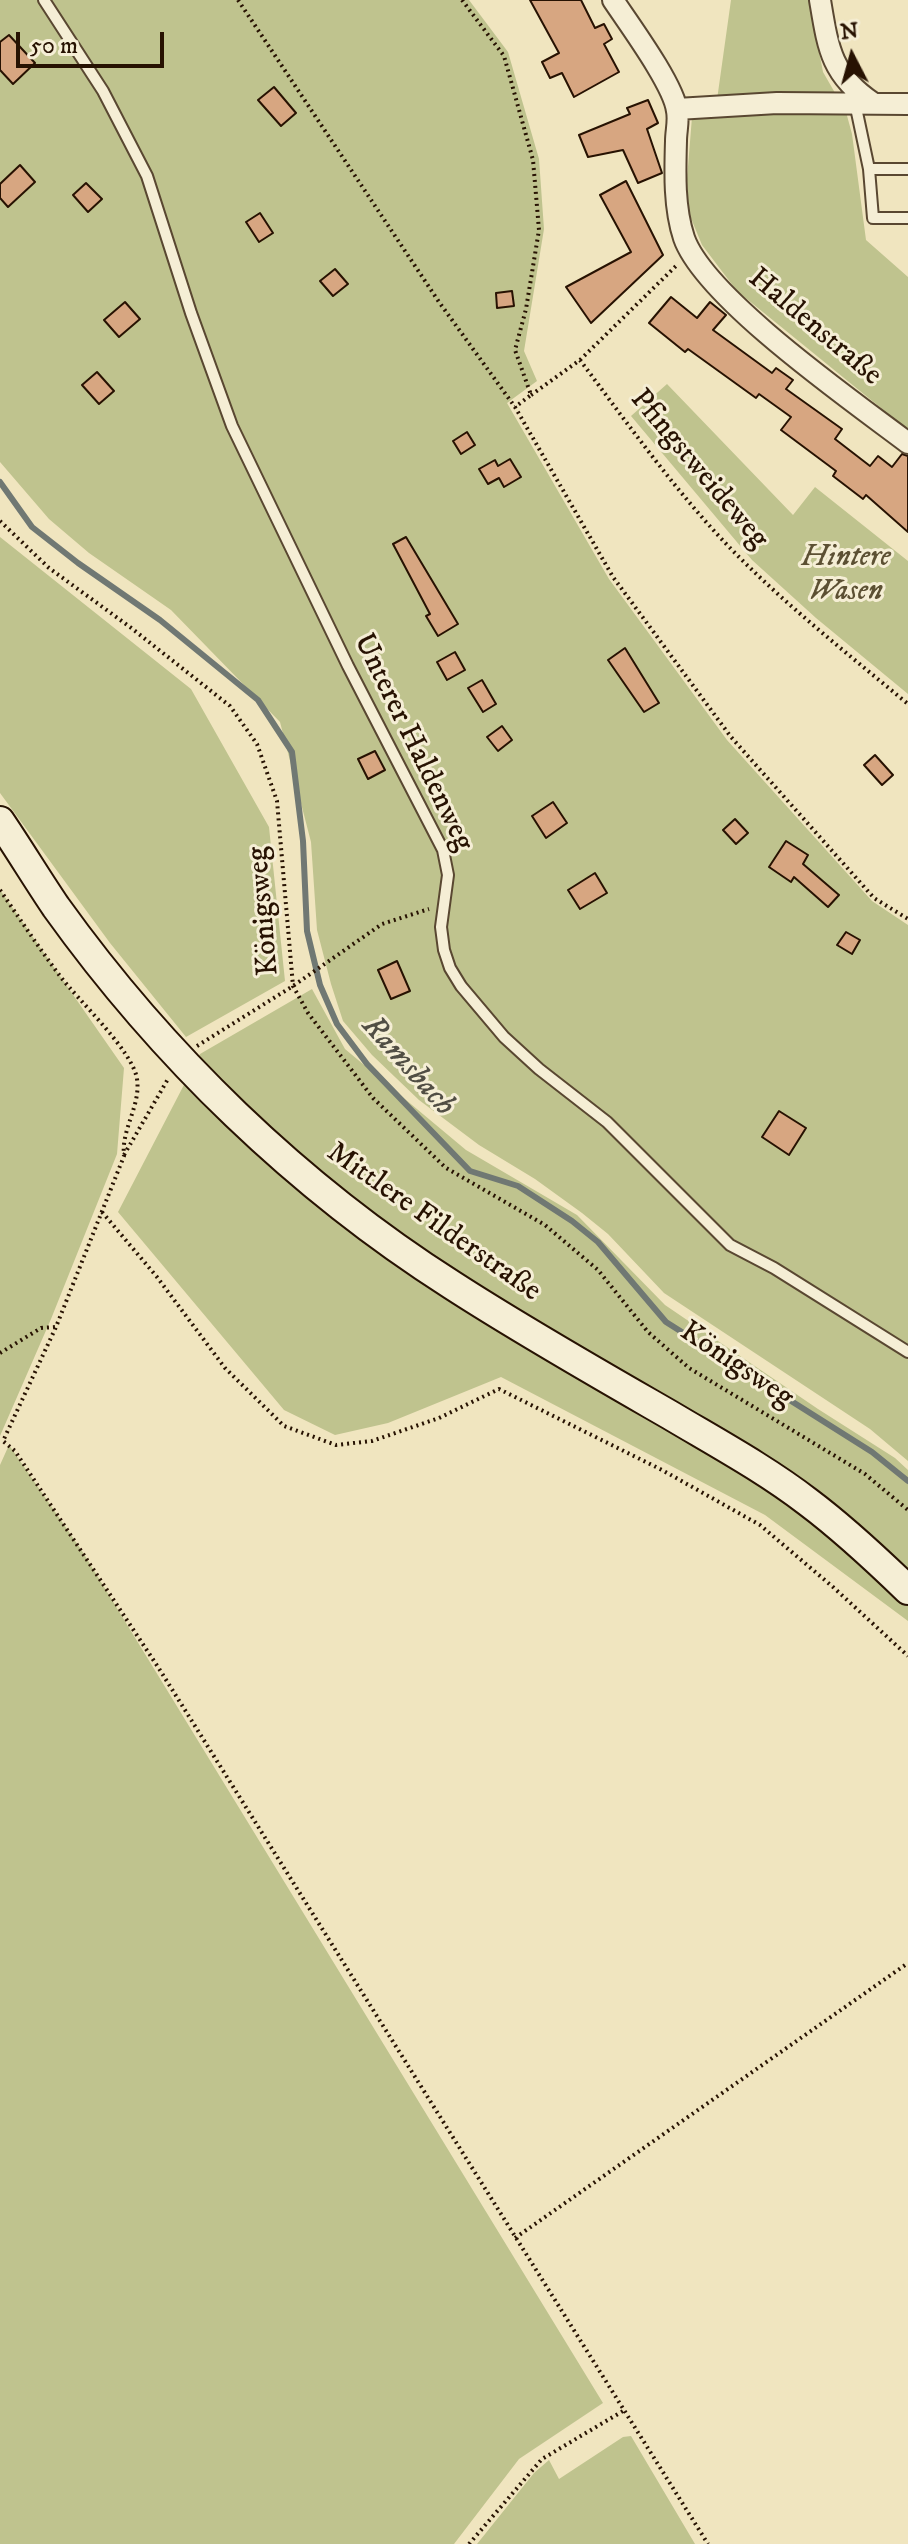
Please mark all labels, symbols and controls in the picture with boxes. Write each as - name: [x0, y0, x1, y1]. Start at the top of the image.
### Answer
- scale bar: [20, 16, 168, 66]
- north arrow: [812, 16, 892, 96]
- text: N: [839, 17, 860, 46]
- text: 50 m: [30, 31, 78, 61]
- street label: Haldenstraße: [740, 261, 888, 395]
- street label: Pfingstweideweg: [621, 383, 775, 557]
- park label: Hintere Wasen: [801, 541, 891, 612]
- street label: Unterer Haldenweg: [344, 628, 480, 858]
- street label: Königsweg: [241, 845, 289, 977]
- water label: Ramsbach: [352, 1009, 462, 1125]
- street label: Mittlere Filderstraße: [319, 1136, 547, 1310]
- street label: Königsweg: [672, 1315, 800, 1417]

